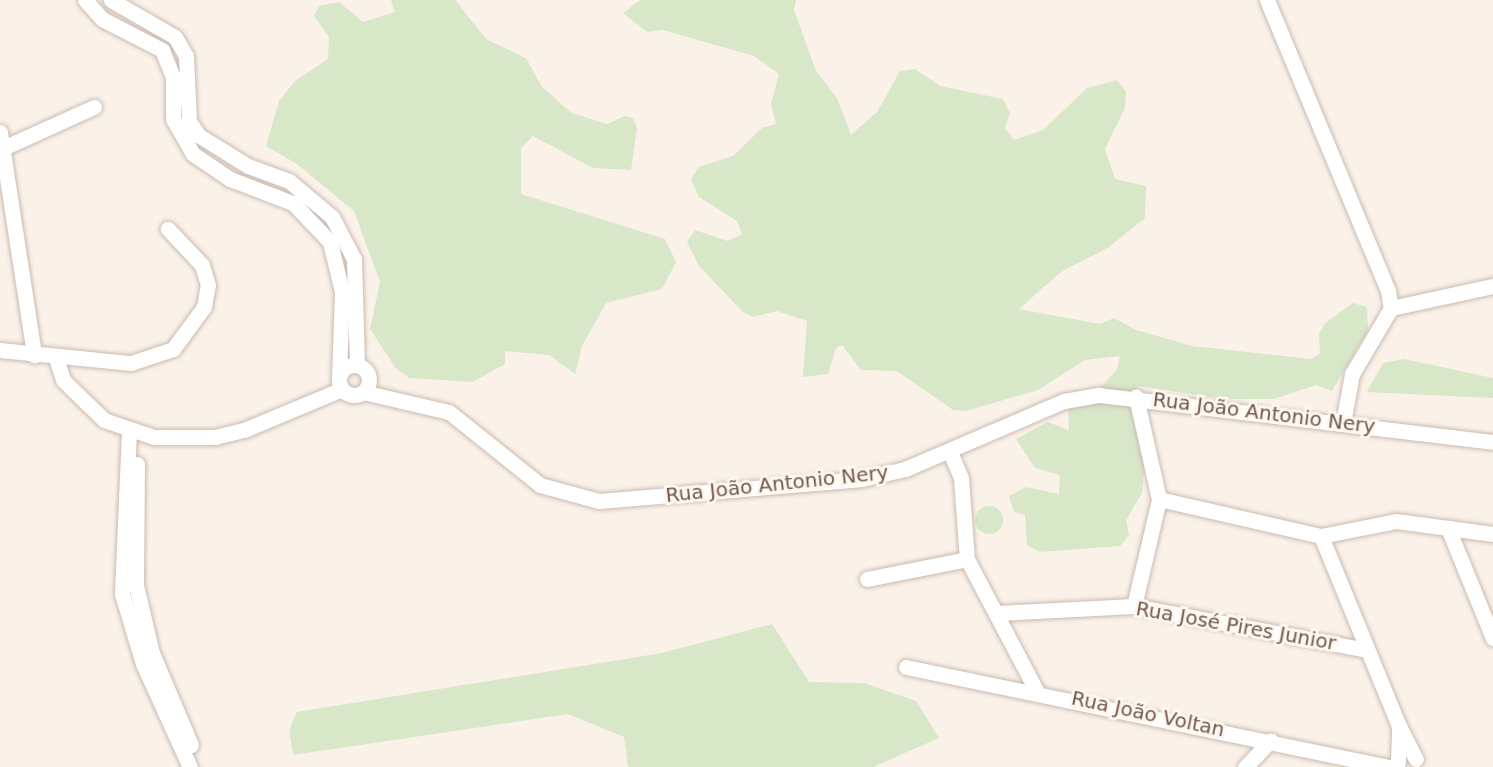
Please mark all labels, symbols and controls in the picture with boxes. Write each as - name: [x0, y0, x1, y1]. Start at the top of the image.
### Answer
- street label: Rua João Antonio Nery: [1151, 387, 1377, 439]
- street label: Rua João Antonio Nery: [664, 460, 890, 508]
- street label: Rua José Pires Junior: [1134, 597, 1338, 655]
- street label: Rua João Voltan: [1069, 686, 1227, 742]

